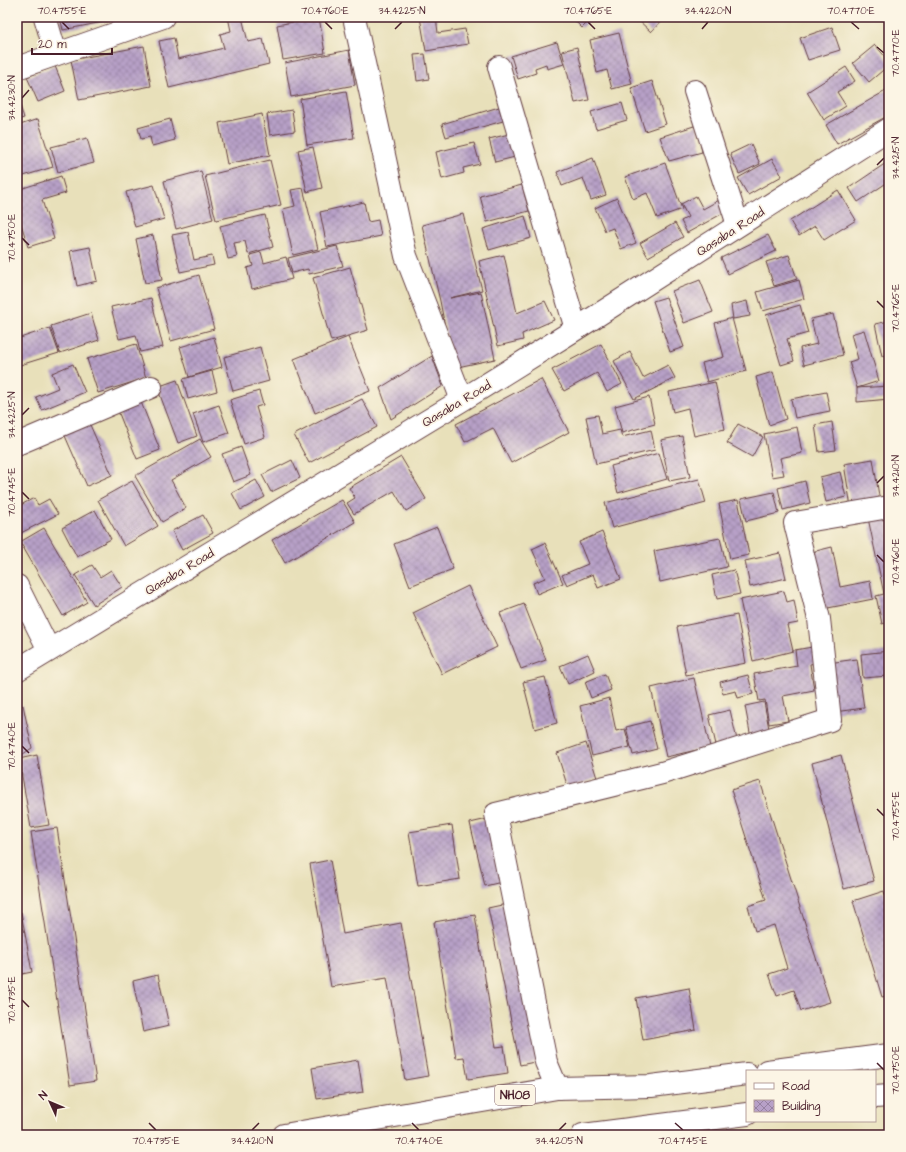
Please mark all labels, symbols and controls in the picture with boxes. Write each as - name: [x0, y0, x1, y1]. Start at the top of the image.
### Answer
- text: 70.4755°E: [37, 4, 87, 18]
- text: 70.4760°E: [301, 4, 349, 18]
- text: 34.4225°N: [378, 4, 426, 18]
- text: 70.4765°E: [564, 4, 612, 18]
- text: 34.4220°N: [685, 4, 731, 18]
- text: 70.4770°E: [827, 4, 875, 18]
- text: 70.4770°E: [889, 29, 903, 77]
- scale bar: [32, 30, 112, 56]
- text: 20 m: [38, 36, 67, 53]
- text: 34.4230°N: [5, 75, 19, 121]
- text: 34.4215°N: [889, 137, 903, 179]
- street label: Qasaba Road: [693, 203, 768, 261]
- text: 70.4750°E: [5, 214, 19, 262]
- text: 70.4765°E: [889, 284, 903, 332]
- street label: Qasaba Road: [418, 376, 495, 432]
- text: 34.4225°N: [5, 391, 19, 439]
- text: 34.4210°N: [889, 455, 903, 497]
- text: 70.4745°E: [5, 468, 19, 516]
- text: 70.4760°E: [889, 538, 903, 586]
- street label: Qasaba Road: [141, 544, 218, 600]
- text: 70.4740°E: [5, 722, 19, 770]
- text: 70.4755°E: [889, 791, 903, 841]
- text: 70.4735°E: [5, 976, 19, 1024]
- text: 70.4750°E: [889, 1046, 903, 1094]
- legend: [746, 1070, 876, 1122]
- text: Road: [782, 1078, 810, 1095]
- north arrow: [30, 1082, 70, 1122]
- road number: NH08: [495, 1085, 535, 1105]
- text: N: [35, 1088, 51, 1103]
- text: Building: [782, 1098, 820, 1116]
- text: 70.4735°E: [132, 1134, 180, 1148]
- text: 34.4210°N: [231, 1134, 273, 1148]
- text: 70.4740°E: [395, 1134, 443, 1148]
- text: 34.4205°N: [535, 1134, 583, 1148]
- text: 70.4745°E: [659, 1134, 707, 1148]

